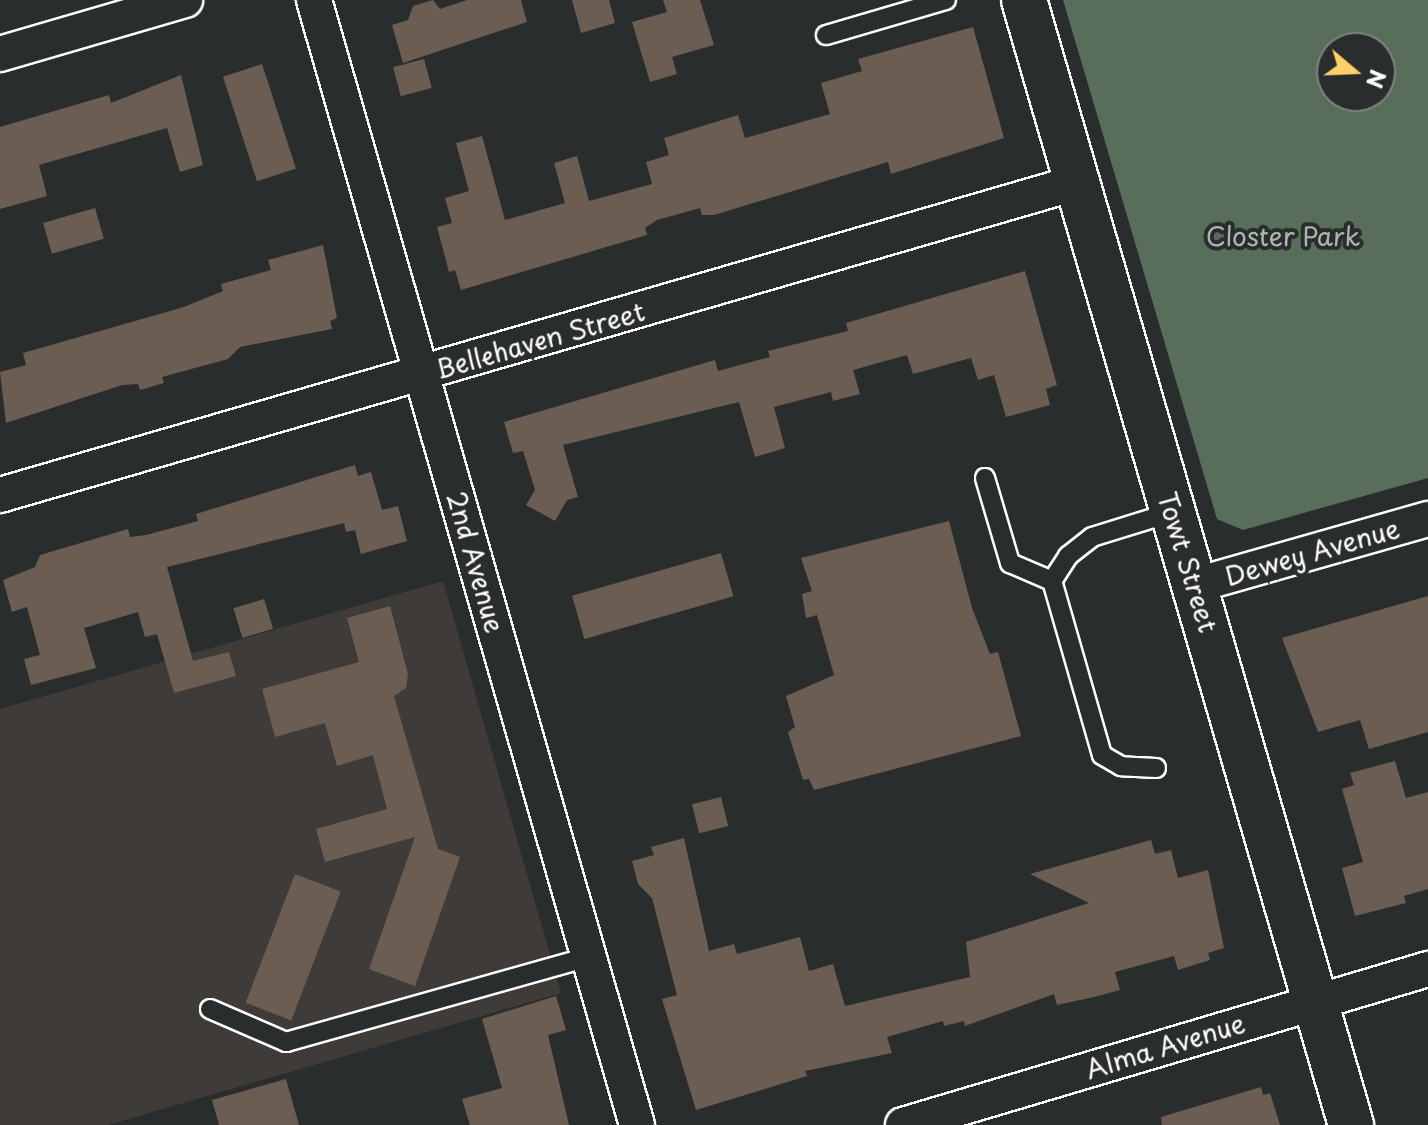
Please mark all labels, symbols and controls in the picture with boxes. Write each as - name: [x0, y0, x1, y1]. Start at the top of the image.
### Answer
- north arrow: [1316, 32, 1396, 112]
- text: N: [1359, 66, 1396, 93]
- park label: Closter Park: [1205, 220, 1361, 252]
- street label: Bellehaven Street: [431, 295, 649, 385]
- street label: 2nd Avenue: [441, 487, 511, 637]
- street label: Towt Street: [1152, 488, 1224, 636]
- street label: Dewey Avenue: [1221, 512, 1403, 592]
- street label: Alma Avenue: [1081, 1007, 1249, 1085]

